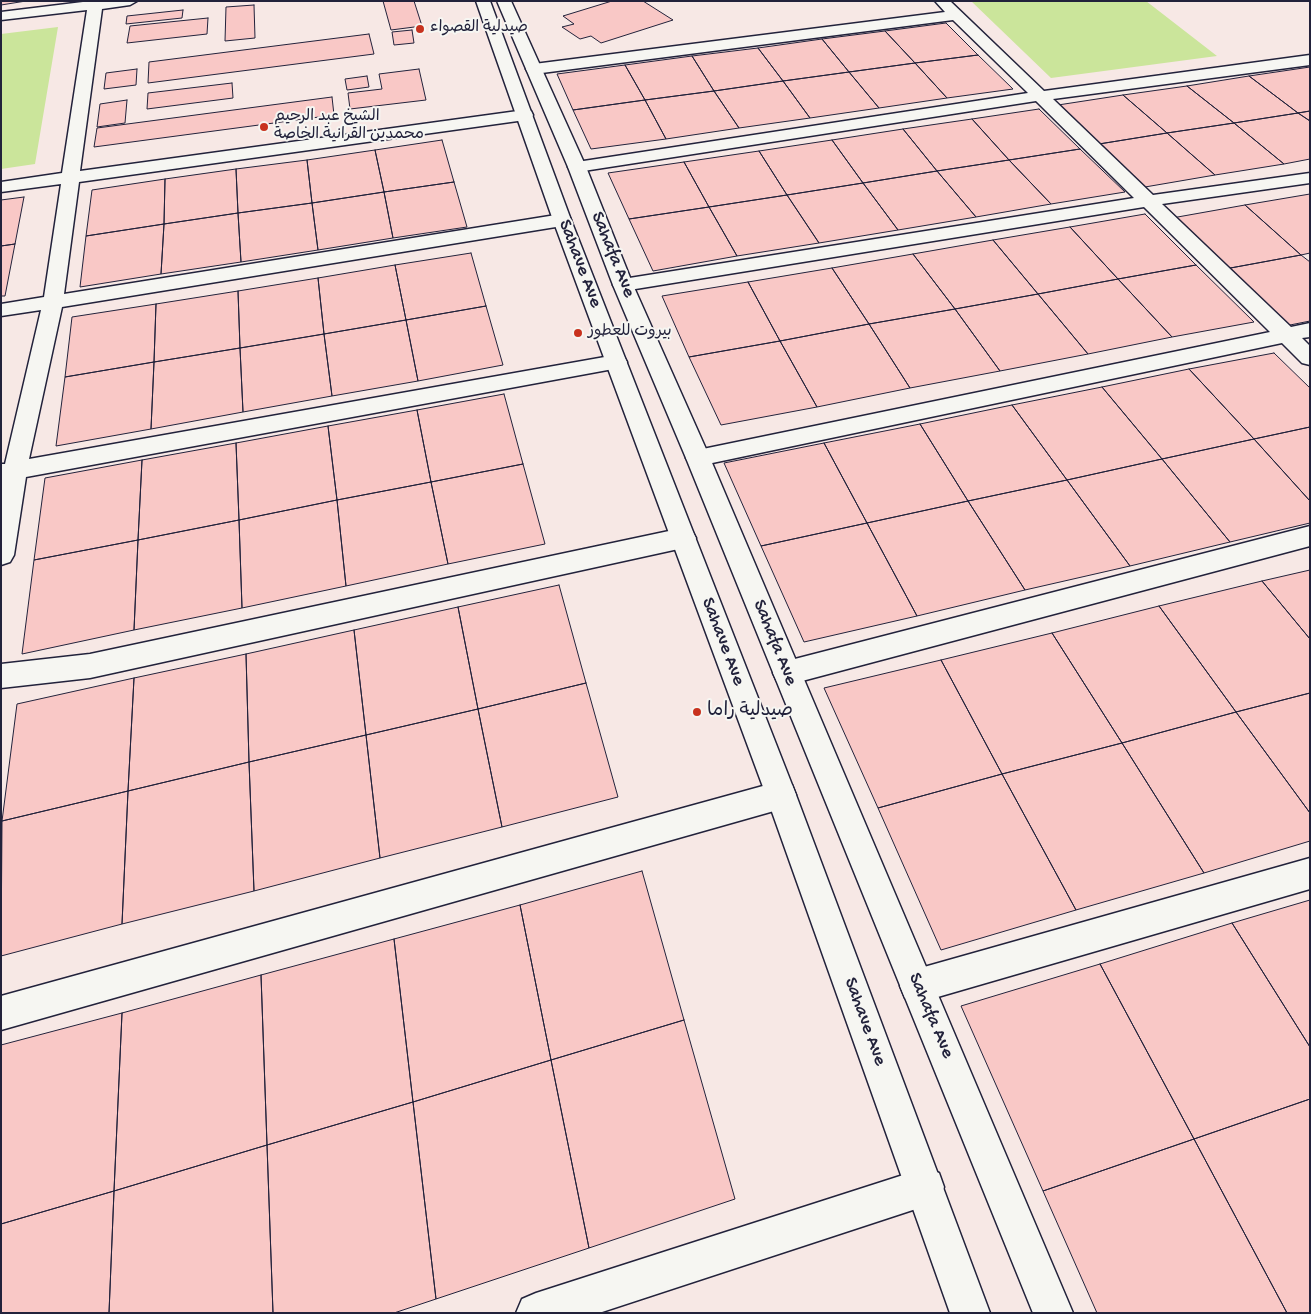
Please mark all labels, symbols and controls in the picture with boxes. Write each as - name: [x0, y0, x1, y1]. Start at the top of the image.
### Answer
- place label: صيدلية القصواء: [430, 19, 528, 39]
- marker: صيدلية القصواء: [414, 23, 426, 35]
- place label: الشيخ عبد الرحيم محمدين القرانية الخاصة: [274, 108, 424, 146]
- marker: الشيخ عبد الرحيم محمدين القرانية الخاصة: [258, 121, 270, 133]
- street label: Sahafa Ave: [585, 209, 639, 301]
- street label: Sahave Ave: [552, 217, 606, 311]
- place label: بيروت للعطور: [588, 323, 672, 343]
- marker: بيروت للعطور: [572, 327, 584, 339]
- street label: Sahave Ave: [695, 595, 749, 689]
- street label: Sahafa Ave: [747, 597, 801, 689]
- place label: صيدلية راما: [707, 701, 793, 723]
- marker: صيدلية راما: [691, 706, 703, 718]
- street label: Sahafa Ave: [902, 970, 958, 1062]
- street label: Sahave Ave: [838, 975, 890, 1069]

